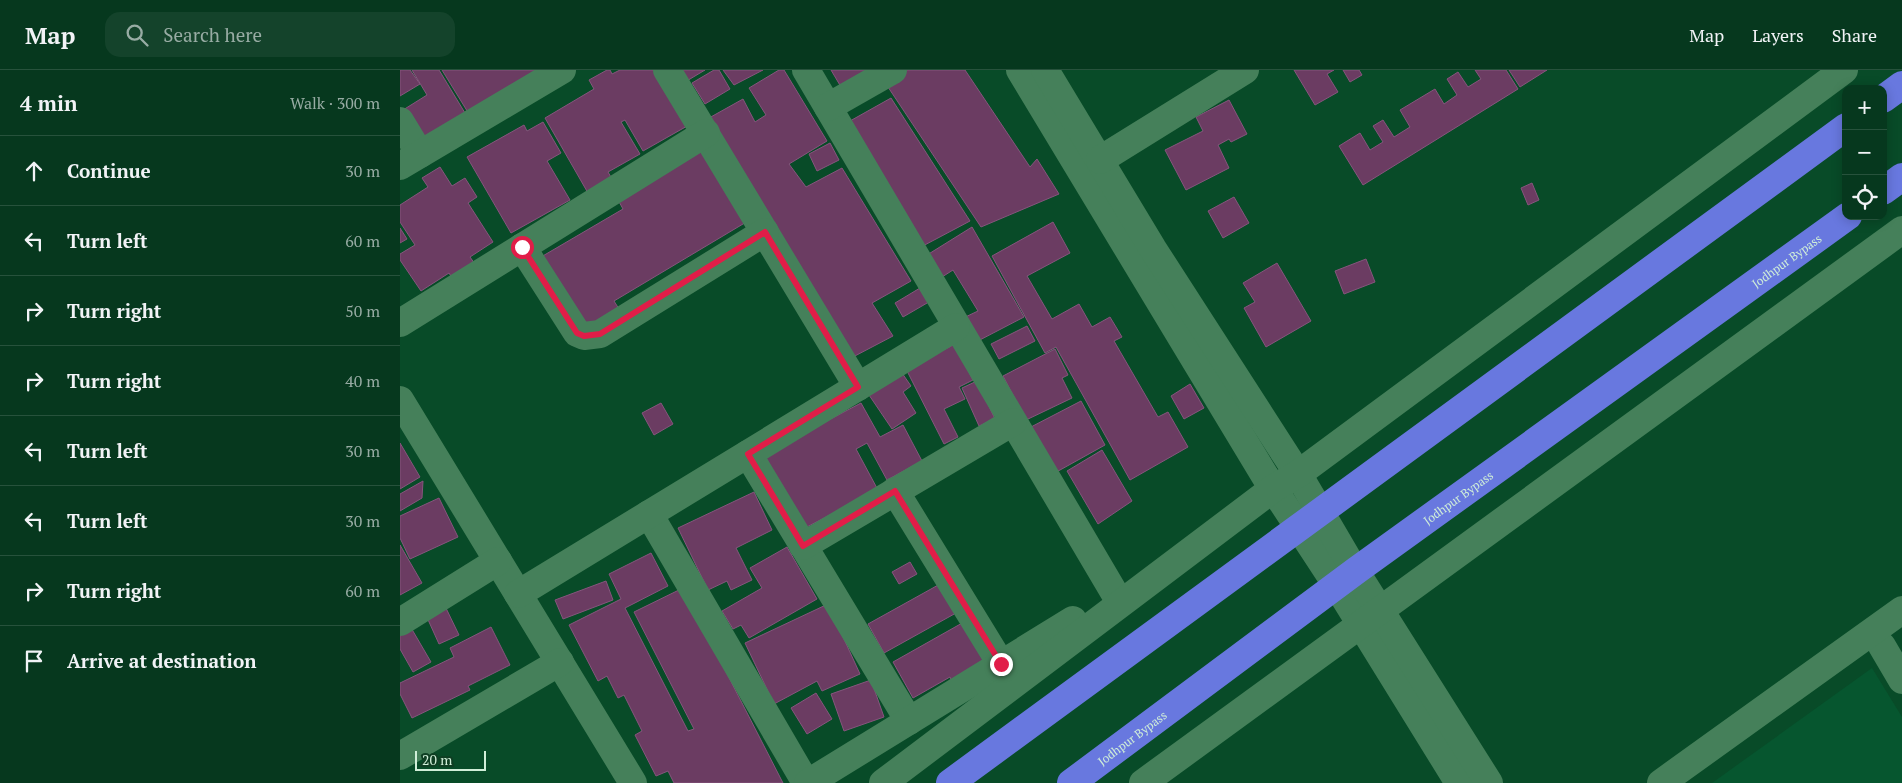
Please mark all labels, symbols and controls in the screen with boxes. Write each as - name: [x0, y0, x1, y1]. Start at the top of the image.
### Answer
- search box: [105, 12, 455, 57]
- text: Map: [25, 19, 75, 51]
- icon: search: [123, 21, 151, 49]
- text: Search here: [163, 22, 262, 47]
- text: Map: [1689, 23, 1724, 47]
- text: Layers: [1752, 23, 1804, 47]
- text: Share: [1832, 23, 1877, 47]
- map controls: [1842, 85, 1887, 220]
- button: +: [1842, 85, 1887, 130]
- text: 4 min: [20, 89, 77, 117]
- text: Walk · 300 m: [290, 92, 380, 114]
- button: −: [1842, 130, 1887, 175]
- icon: ahead: [20, 157, 48, 185]
- text: Continue: [67, 158, 151, 183]
- text: 30 m: [345, 160, 380, 182]
- button: locate: [1842, 175, 1887, 220]
- icon: left: [20, 227, 48, 255]
- text: Turn left: [67, 228, 148, 253]
- text: 60 m: [345, 230, 380, 252]
- street label: Jodhpur Bypass: [1749, 230, 1824, 291]
- route start: [511, 236, 534, 259]
- icon: right: [20, 297, 48, 325]
- text: Turn right: [67, 298, 161, 323]
- text: 50 m: [345, 300, 380, 322]
- icon: right: [20, 367, 48, 395]
- text: Turn right: [67, 368, 161, 393]
- text: 40 m: [345, 370, 380, 392]
- icon: left: [20, 437, 48, 465]
- text: Turn left: [67, 438, 148, 463]
- text: 30 m: [345, 440, 380, 462]
- street label: Jodhpur Bypass: [1420, 467, 1496, 527]
- icon: left: [20, 507, 48, 535]
- text: Turn left: [67, 508, 148, 533]
- text: 30 m: [345, 510, 380, 532]
- icon: right: [20, 577, 48, 605]
- text: Turn right: [67, 578, 161, 603]
- text: 60 m: [345, 580, 380, 602]
- icon: arrive: [20, 647, 48, 675]
- text: Arrive at destination: [67, 648, 256, 673]
- route end: [990, 653, 1013, 676]
- street label: Jodhpur Bypass: [1094, 707, 1169, 768]
- scale bar: [415, 748, 486, 771]
- text: 20 m: [422, 750, 452, 769]

